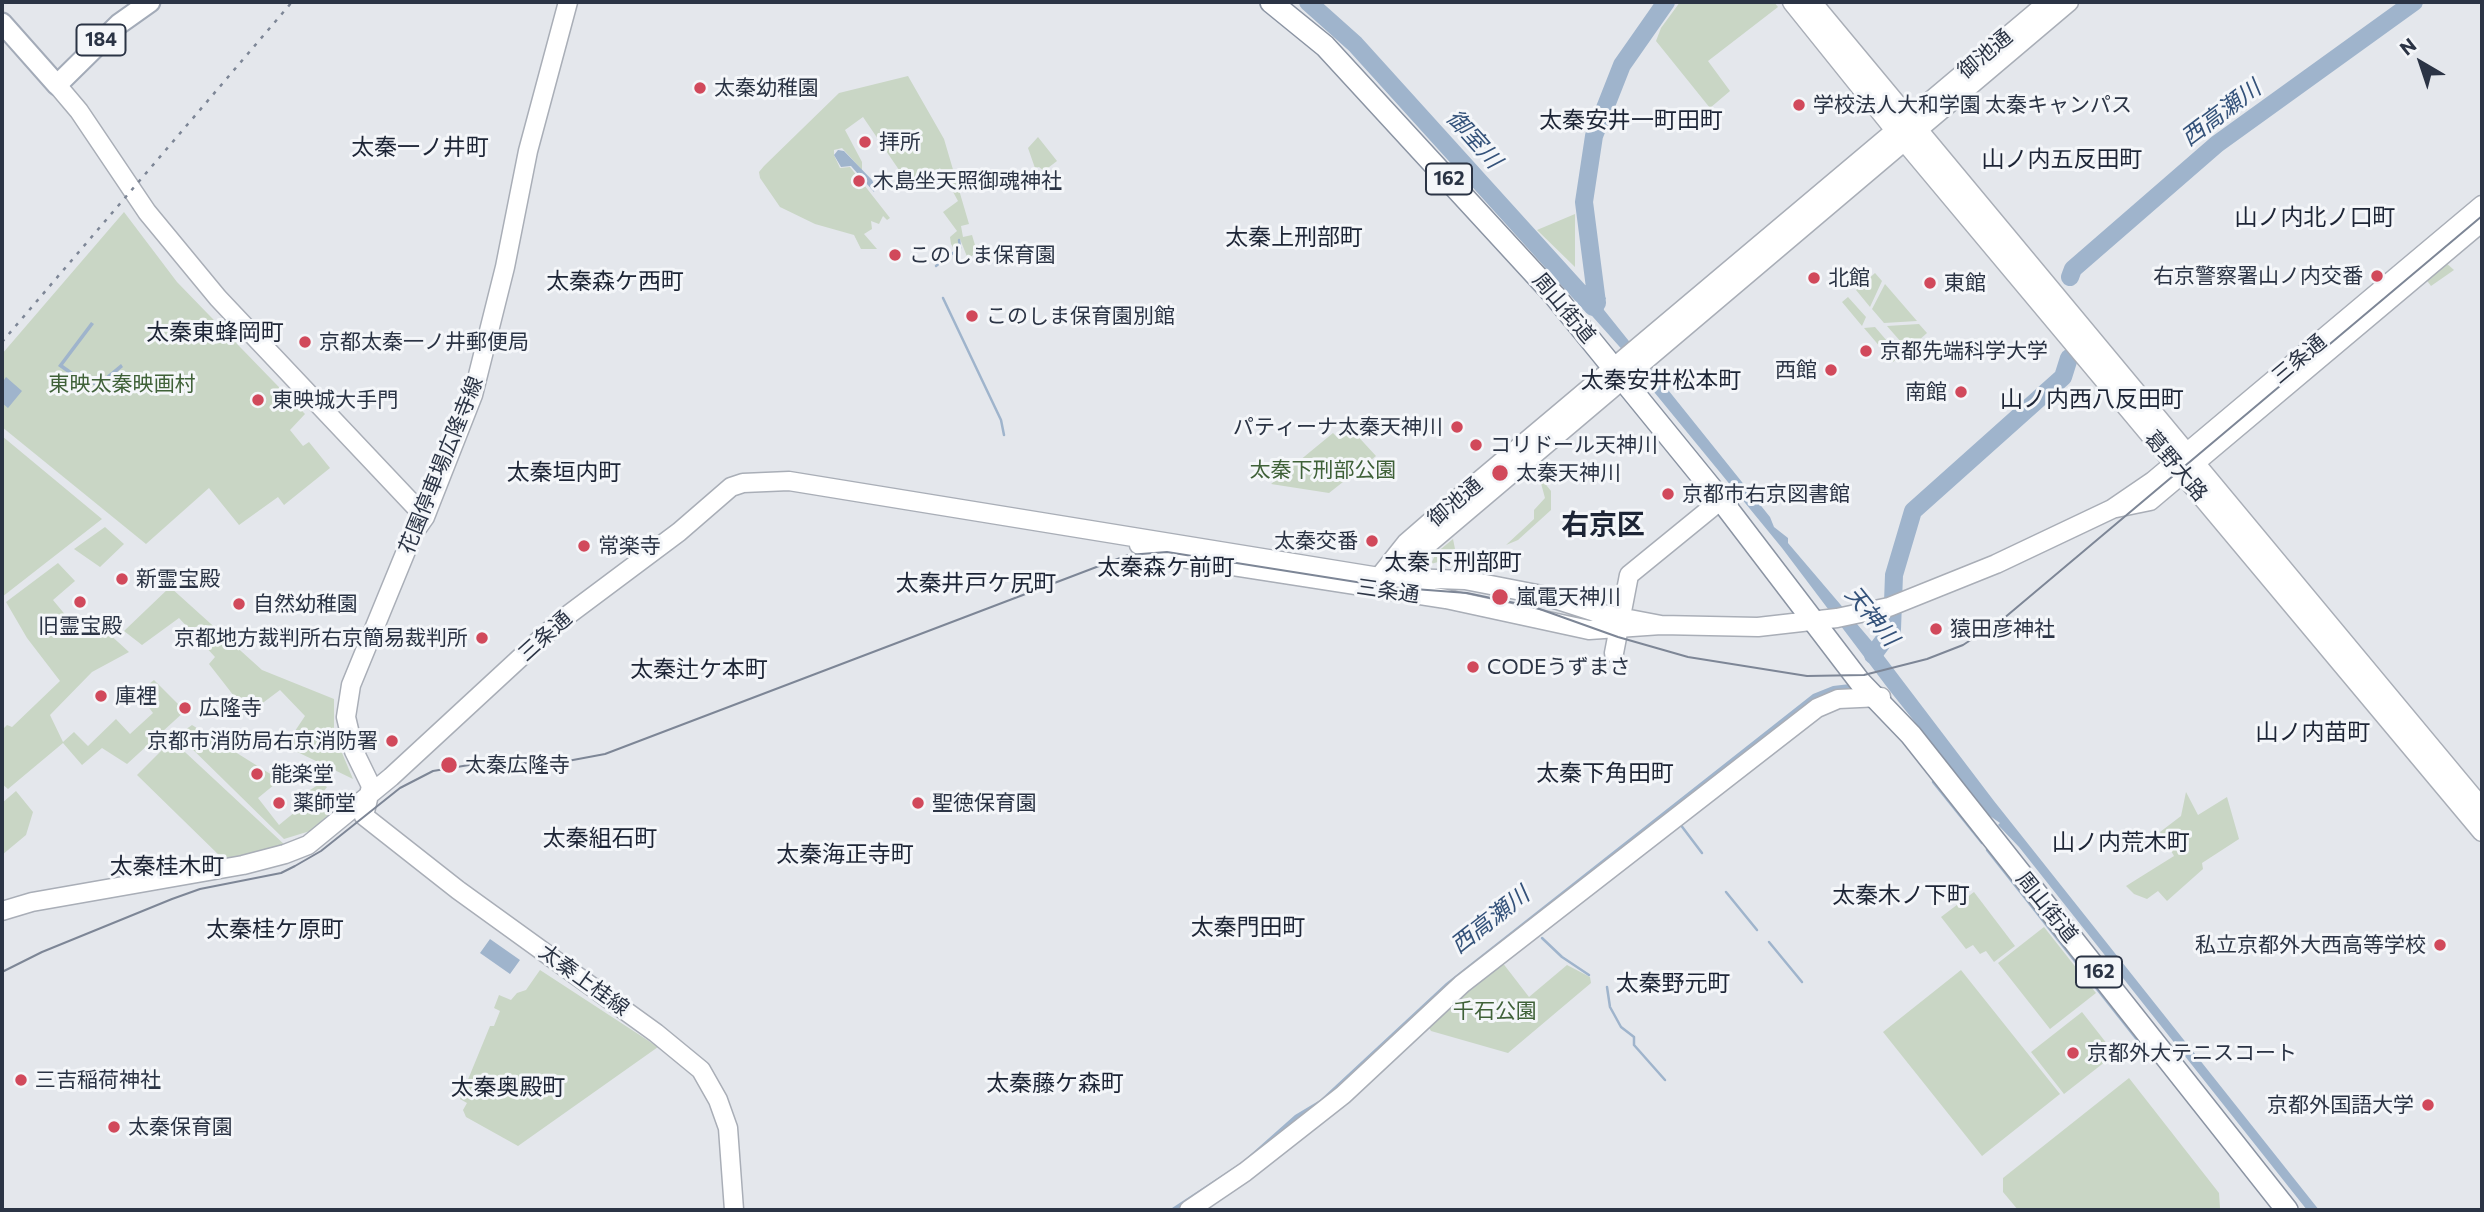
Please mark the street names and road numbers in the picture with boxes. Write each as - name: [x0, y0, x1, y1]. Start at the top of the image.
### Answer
- road number: 184: [76, 24, 126, 56]
- street label: 御池通: [1953, 24, 2017, 84]
- road number: 162: [1426, 164, 1472, 195]
- street label: 周山街道: [1527, 268, 1601, 348]
- street label: 三条通: [2267, 329, 2331, 389]
- street label: 花園停車場広隆寺線: [394, 373, 488, 557]
- street label: 葛野大路: [2139, 426, 2213, 506]
- street label: 御池通: [1423, 472, 1487, 532]
- street label: 三条通: [1355, 574, 1421, 608]
- street label: 三条通: [513, 606, 577, 666]
- street label: 周山街道: [2011, 866, 2083, 948]
- street label: 太秦上桂線: [534, 939, 634, 1021]
- road number: 162: [2076, 956, 2122, 988]

